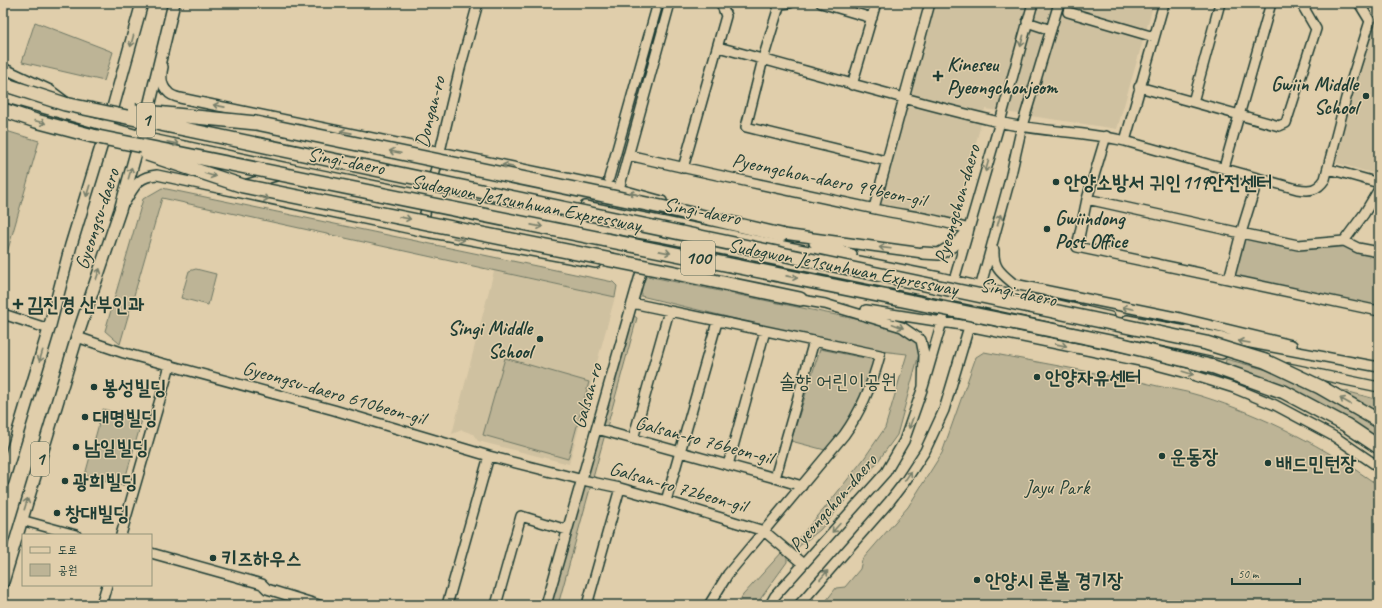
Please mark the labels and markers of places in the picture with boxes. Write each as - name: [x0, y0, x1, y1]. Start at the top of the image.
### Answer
- place label: Kineseu Pyeongchonjeom: [947, 52, 1059, 100]
- marker: Kineseu Pyeongchonjeom: [932, 70, 944, 82]
- place label: Gwiin Middle School: [1271, 72, 1361, 120]
- marker: Gwiin Middle School: [1361, 91, 1371, 101]
- place label: 안양소방서 귀인119안전센터: [1064, 170, 1273, 195]
- marker: 안양소방서 귀인119안전센터: [1051, 177, 1061, 187]
- place label: Gwiindong Post Office: [1055, 206, 1129, 254]
- marker: Gwiindong Post Office: [1042, 224, 1052, 234]
- place label: 김진경 산부인과: [27, 292, 145, 317]
- marker: 김진경 산부인과: [12, 298, 24, 310]
- place label: Singi Middle School: [448, 316, 535, 364]
- marker: Singi Middle School: [535, 334, 545, 344]
- place label: 안양자유센터: [1045, 365, 1142, 390]
- marker: 안양자유센터: [1032, 372, 1042, 382]
- place label: 봉성빌딩: [102, 375, 166, 400]
- marker: 봉성빌딩: [89, 382, 99, 392]
- place label: 대명빌딩: [93, 405, 157, 430]
- marker: 대명빌딩: [80, 412, 90, 422]
- place label: 남일빌딩: [84, 435, 148, 460]
- marker: 남일빌딩: [71, 442, 81, 452]
- place label: 운동장: [1170, 444, 1218, 469]
- marker: 운동장: [1157, 451, 1167, 461]
- place label: 배드민턴장: [1276, 451, 1356, 476]
- marker: 배드민턴장: [1263, 458, 1273, 468]
- place label: 광희빌딩: [73, 469, 137, 494]
- marker: 광희빌딩: [60, 476, 70, 486]
- place label: 창대빌딩: [65, 501, 129, 526]
- marker: 창대빌딩: [52, 508, 62, 518]
- place label: 키즈하우스: [221, 546, 301, 571]
- marker: 키즈하우스: [208, 553, 218, 563]
- place label: 안양시 론볼 경기장: [985, 568, 1123, 593]
- marker: 안양시 론볼 경기장: [972, 575, 982, 585]

